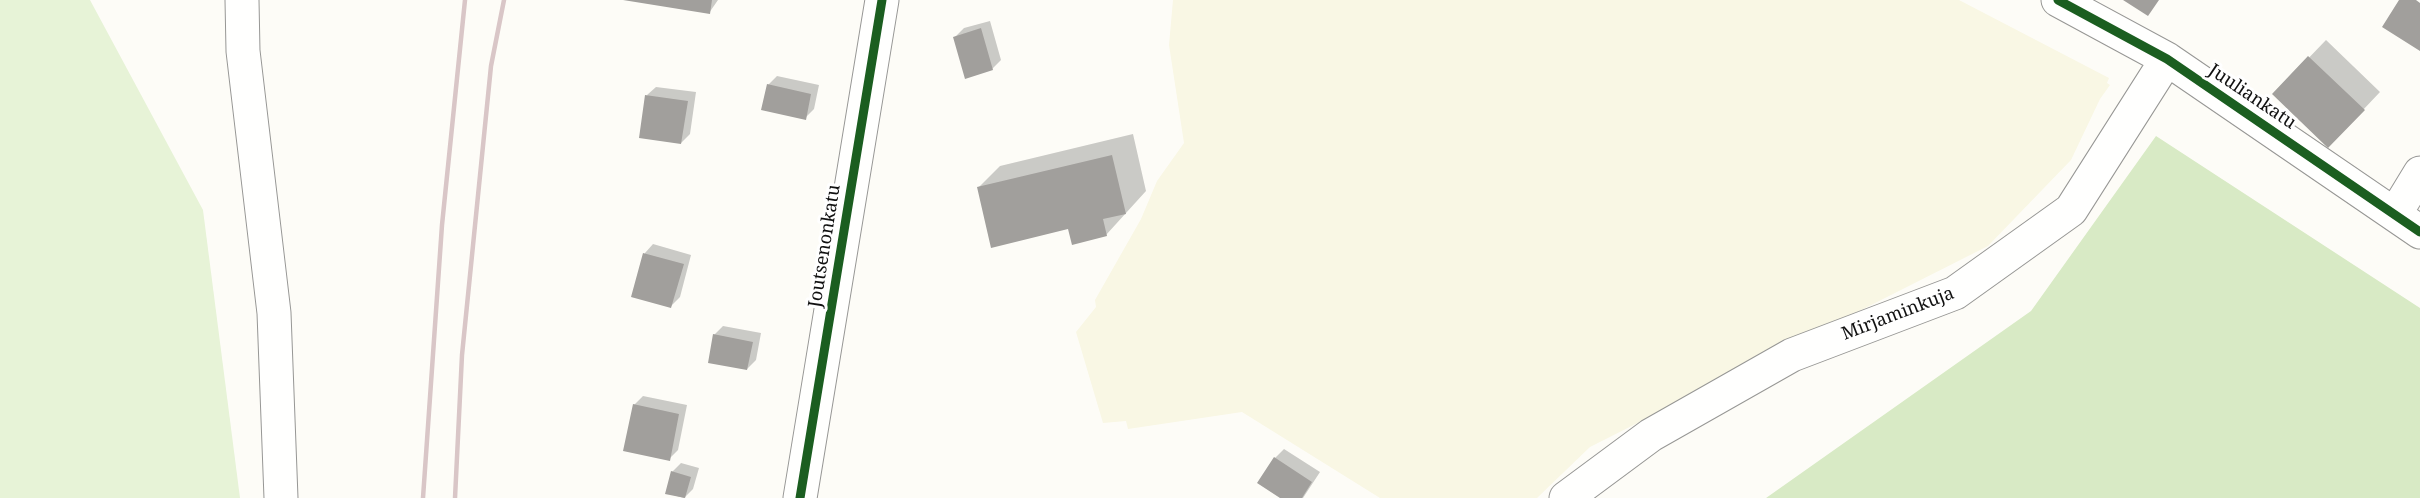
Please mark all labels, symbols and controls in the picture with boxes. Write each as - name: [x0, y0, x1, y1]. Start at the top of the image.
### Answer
- street label: Juuliankatu: [2204, 60, 2300, 134]
- street label: Joutsenonkatu: [805, 183, 845, 309]
- street label: Mirjaminkuja: [1839, 283, 1957, 345]

